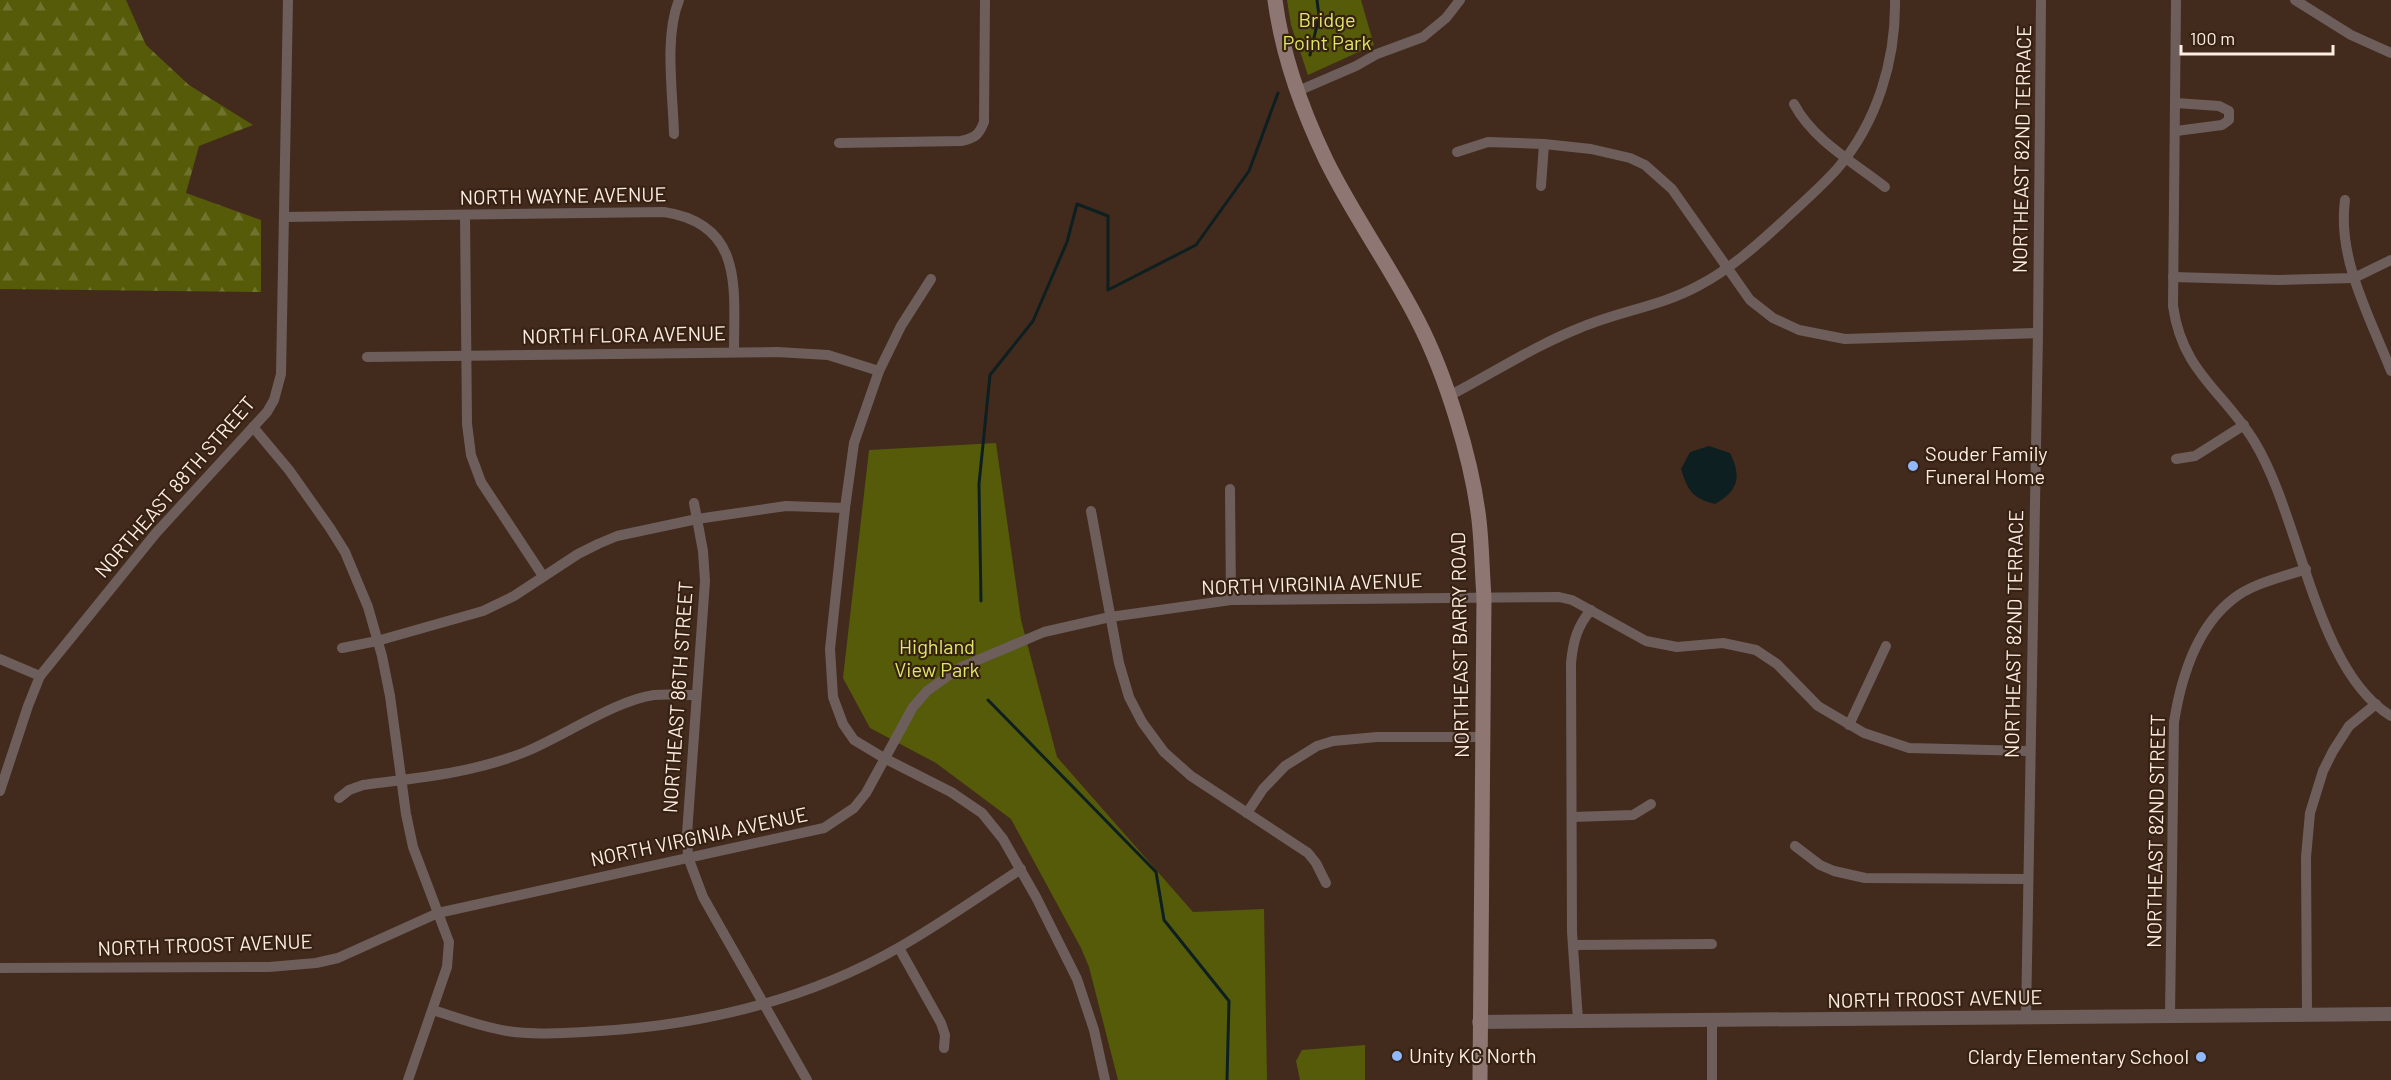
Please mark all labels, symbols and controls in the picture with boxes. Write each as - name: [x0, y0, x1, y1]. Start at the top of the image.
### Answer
- park label: Bridge Point Park: [1283, 7, 1371, 54]
- scale bar: [2181, 18, 2332, 56]
- street label: NORTHEAST 82ND TERRACE: [2007, 25, 2035, 273]
- text: 100 m: [2190, 27, 2235, 49]
- street label: NORTH WAYNE AVENUE: [459, 181, 667, 209]
- street label: NORTH FLORA AVENUE: [522, 320, 726, 348]
- street label: NORTHEAST 88TH STREET: [89, 391, 260, 582]
- place label: Souder Family Funeral Home: [1925, 441, 2048, 488]
- marker: Souder Family Funeral Home: [1906, 459, 1920, 473]
- street label: NORTHEAST 82ND TERRACE: [1999, 510, 2027, 758]
- street label: NORTHEAST BARRY ROAD: [1445, 532, 1473, 758]
- street label: NORTH VIRGINIA AVENUE: [1201, 567, 1423, 599]
- street label: NORTHEAST 86TH STREET: [657, 580, 697, 814]
- park label: Highland View Park: [895, 634, 980, 681]
- street label: NORTHEAST 82ND STREET: [2141, 714, 2169, 948]
- street label: NORTH VIRGINIA AVENUE: [588, 801, 810, 871]
- street label: NORTH TROOST AVENUE: [97, 928, 313, 960]
- street label: NORTH TROOST AVENUE: [1827, 984, 2043, 1012]
- place label: Unity KC North: [1409, 1043, 1537, 1067]
- place label: Clardy Elementary School: [1968, 1044, 2189, 1068]
- marker: Unity KC North: [1390, 1049, 1404, 1063]
- marker: Clardy Elementary School: [2194, 1050, 2208, 1064]

